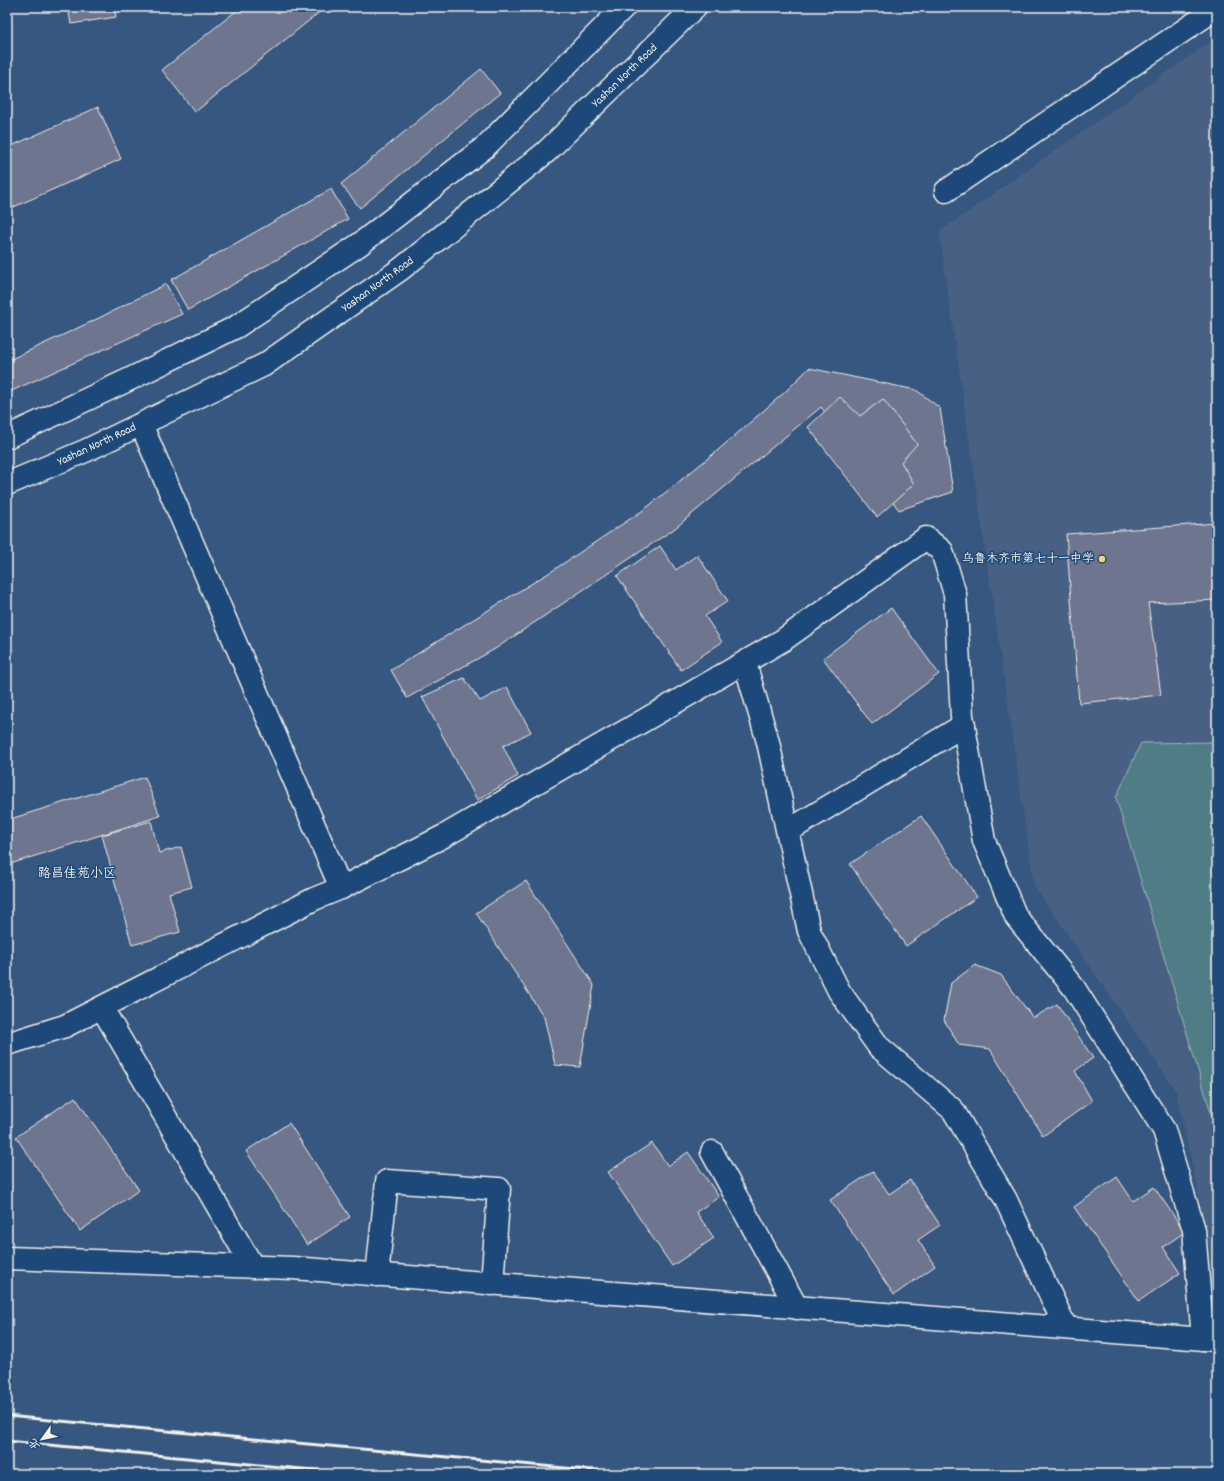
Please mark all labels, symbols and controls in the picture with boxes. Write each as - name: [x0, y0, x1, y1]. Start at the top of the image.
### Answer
- street label: Yashan North Road: [588, 40, 662, 112]
- street label: Yashan North Road: [338, 253, 418, 317]
- street label: Yashan North Road: [55, 419, 139, 471]
- place label: 乌鲁木齐市第七十一中学: [962, 551, 1094, 568]
- marker: 乌鲁木齐市第七十一中学: [1097, 554, 1107, 564]
- district label: 路昌佳苑小区: [38, 865, 116, 884]
- north arrow: [22, 1419, 62, 1459]
- text: 北: [26, 1434, 45, 1452]

